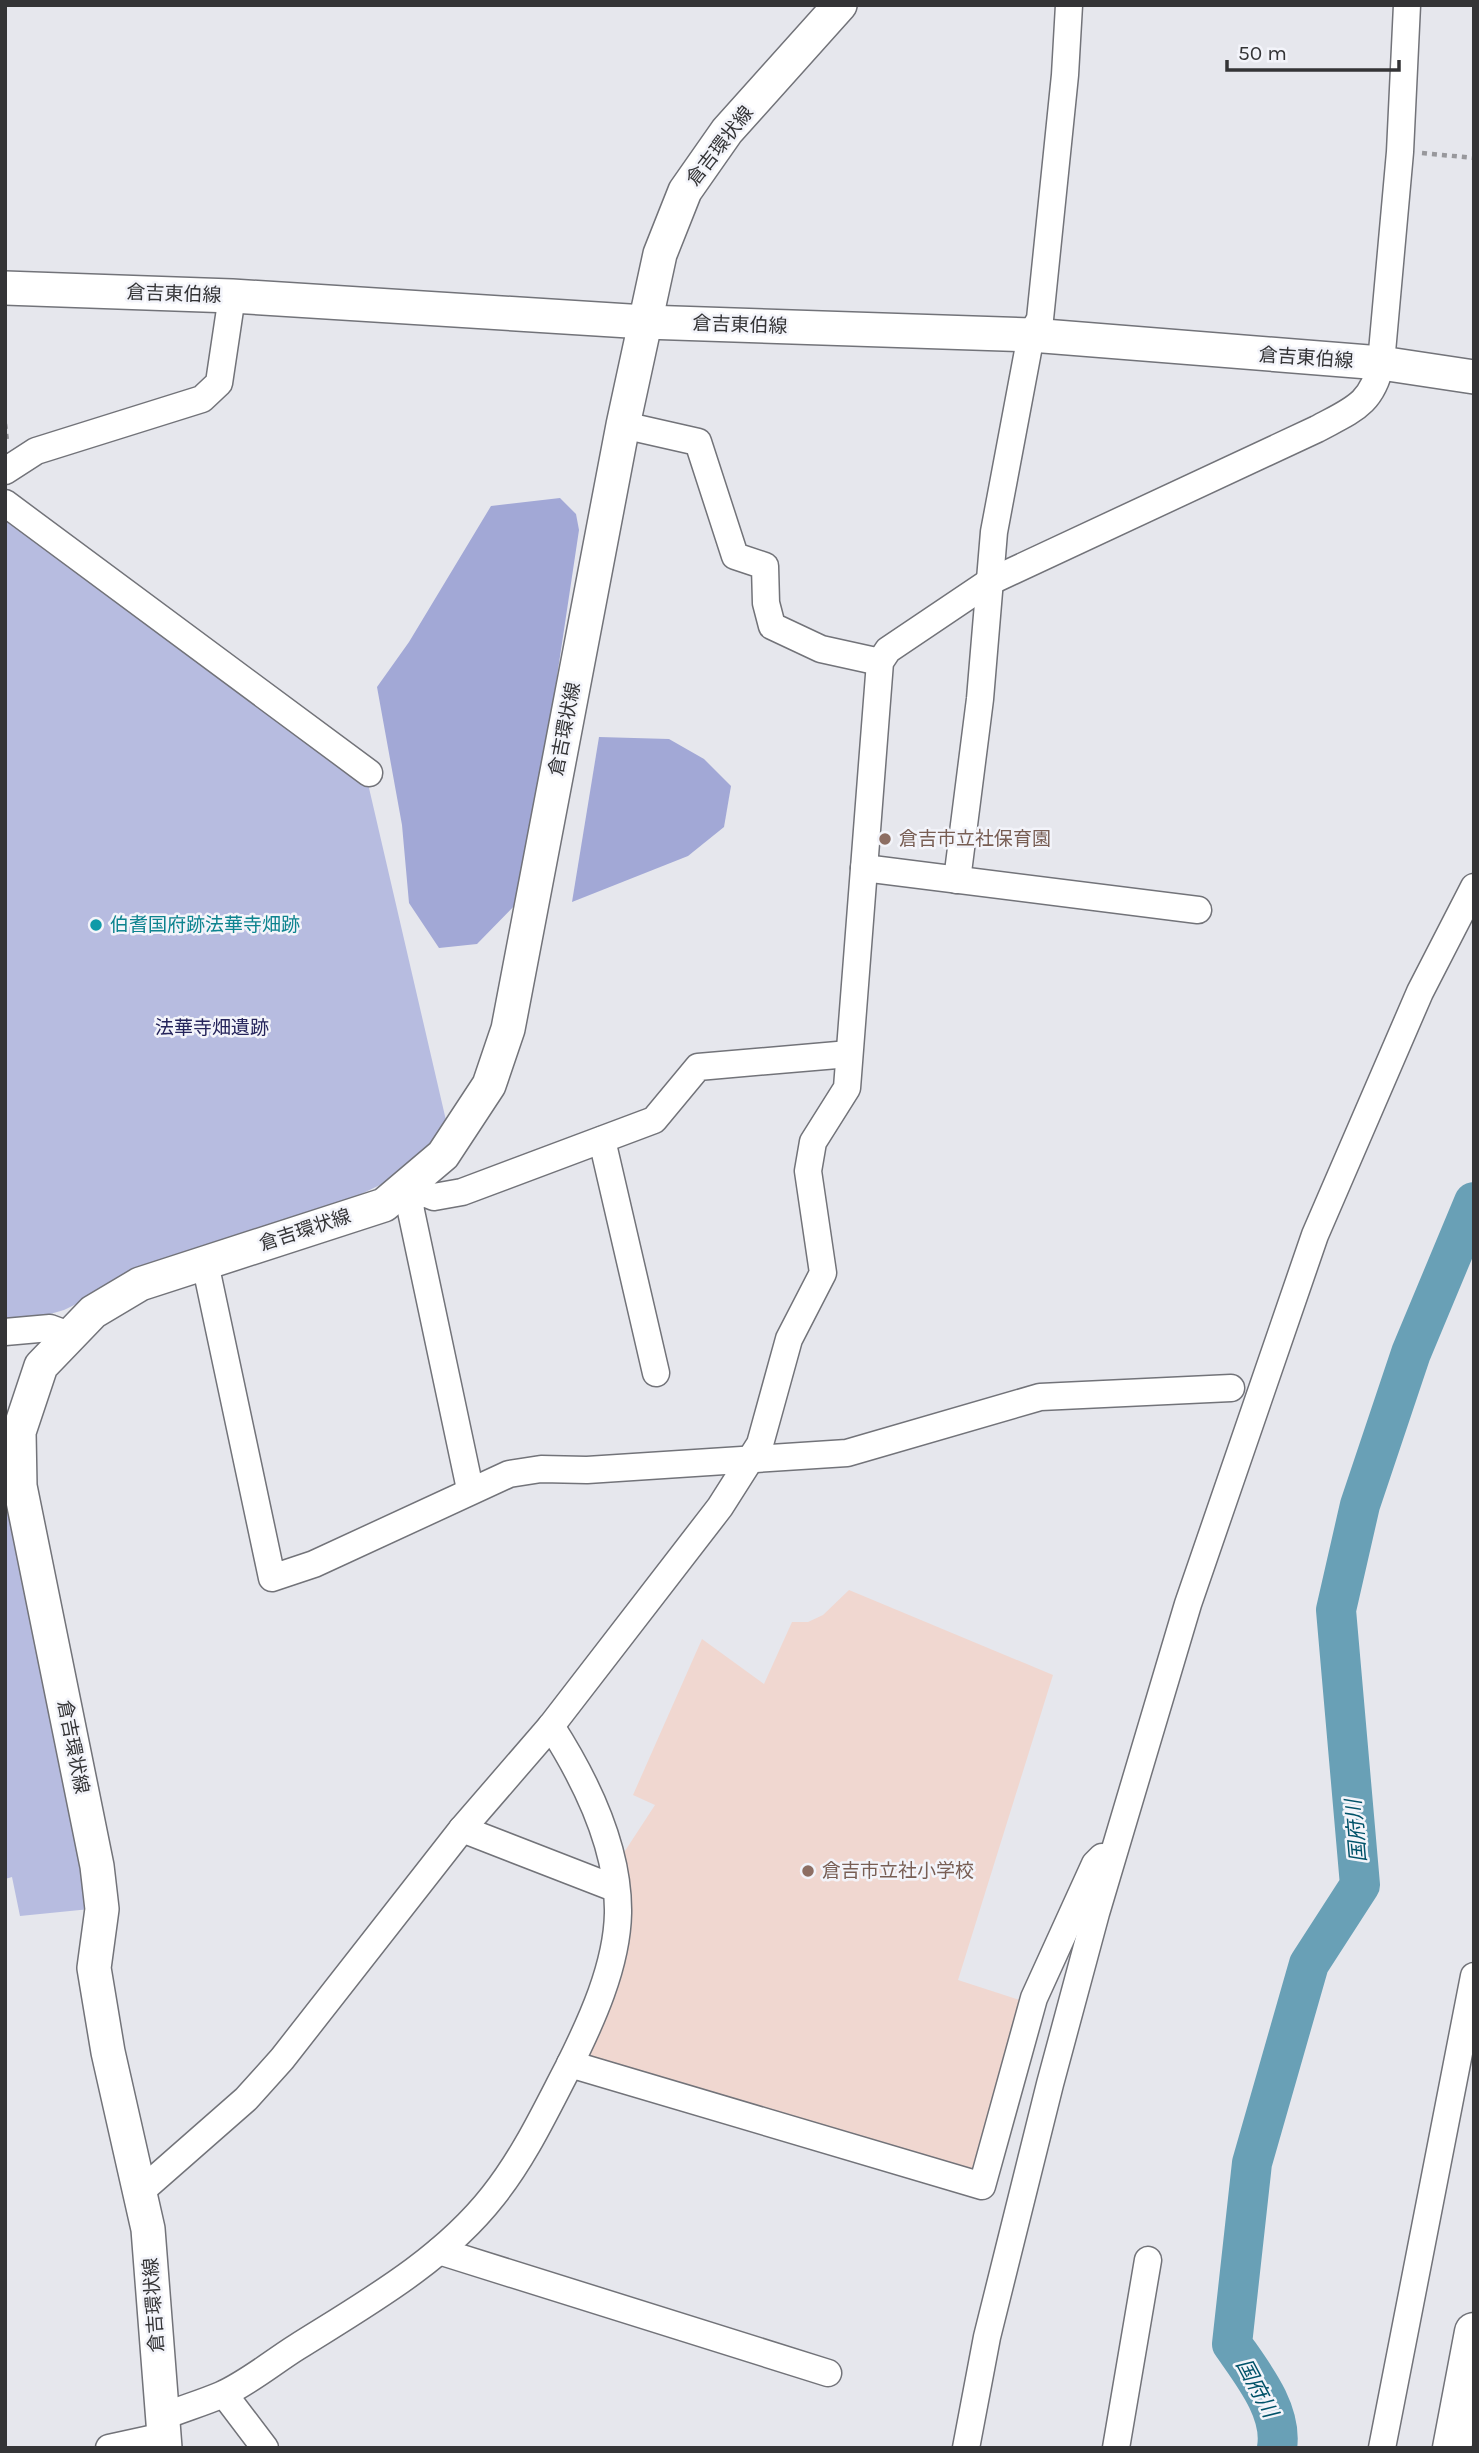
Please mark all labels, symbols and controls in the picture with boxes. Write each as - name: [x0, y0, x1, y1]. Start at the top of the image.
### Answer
- scale bar: [1227, 28, 1398, 72]
- text: 50 m: [1238, 41, 1287, 65]
- street label: 倉吉環状線: [682, 102, 758, 190]
- street label: 倉吉東伯線: [126, 281, 222, 307]
- street label: 倉吉東伯線: [692, 312, 788, 338]
- street label: 倉吉東伯線: [1258, 344, 1354, 372]
- street label: 倉吉環状線: [545, 680, 585, 778]
- place label: 倉吉市立社保育園: [899, 828, 1051, 850]
- marker: 倉吉市立社保育園: [877, 831, 893, 847]
- place label: 伯耆国府跡法華寺畑跡: [110, 914, 300, 936]
- marker: 伯耆国府跡法華寺畑跡: [88, 917, 104, 933]
- park label: 法華寺畑遺跡: [155, 1017, 269, 1039]
- street label: 倉吉環状線: [256, 1205, 354, 1255]
- street label: 倉吉環状線: [53, 1698, 93, 1796]
- water label: 国府川: [1341, 1797, 1371, 1863]
- place label: 倉吉市立社小学校: [822, 1860, 974, 1882]
- marker: 倉吉市立社小学校: [800, 1863, 816, 1879]
- street label: 倉吉環状線: [140, 2257, 168, 2353]
- water label: 国府川: [1232, 2355, 1283, 2423]

